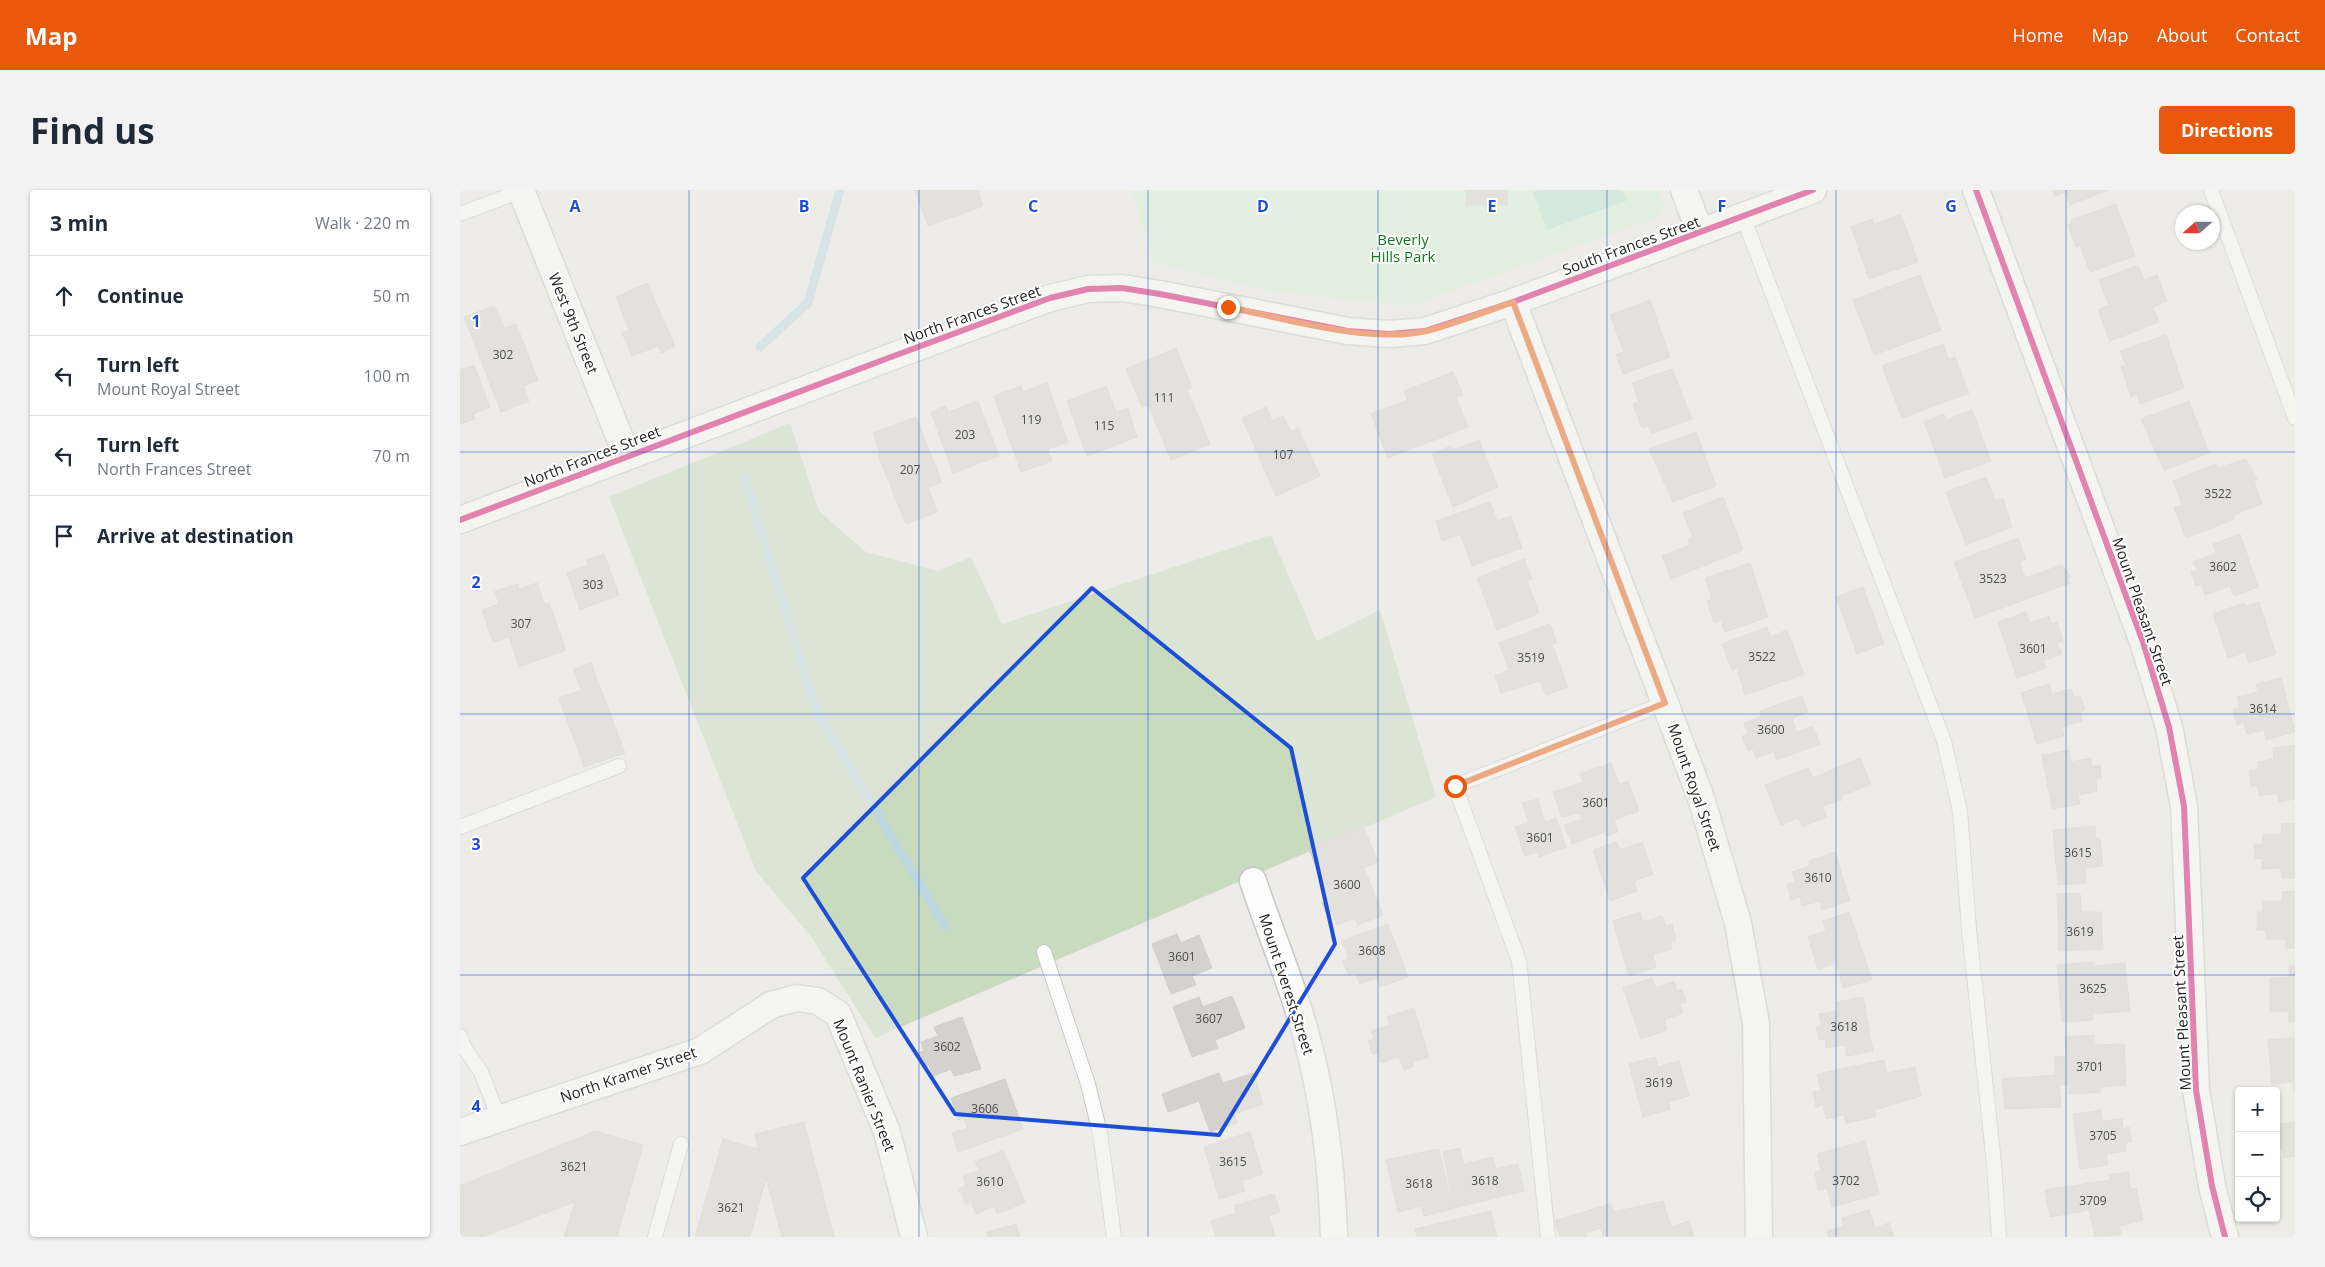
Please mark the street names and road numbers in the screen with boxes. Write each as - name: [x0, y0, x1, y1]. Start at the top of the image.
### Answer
- street label: South Frances Street: [1560, 211, 1702, 279]
- street label: West 9th Street: [545, 269, 603, 377]
- street label: North Frances Street: [901, 280, 1043, 348]
- street label: North Frances Street: [521, 421, 663, 491]
- street label: Mount Pleasant Street: [2108, 534, 2178, 688]
- street label: Mount Royal Street: [1664, 720, 1726, 854]
- street label: Mount Everest Street: [1255, 911, 1319, 1057]
- street label: Mount Pleasant Street: [2167, 935, 2195, 1091]
- street label: Mount Ranier Street: [829, 1016, 901, 1154]
- street label: North Kramer Street: [557, 1041, 699, 1107]

